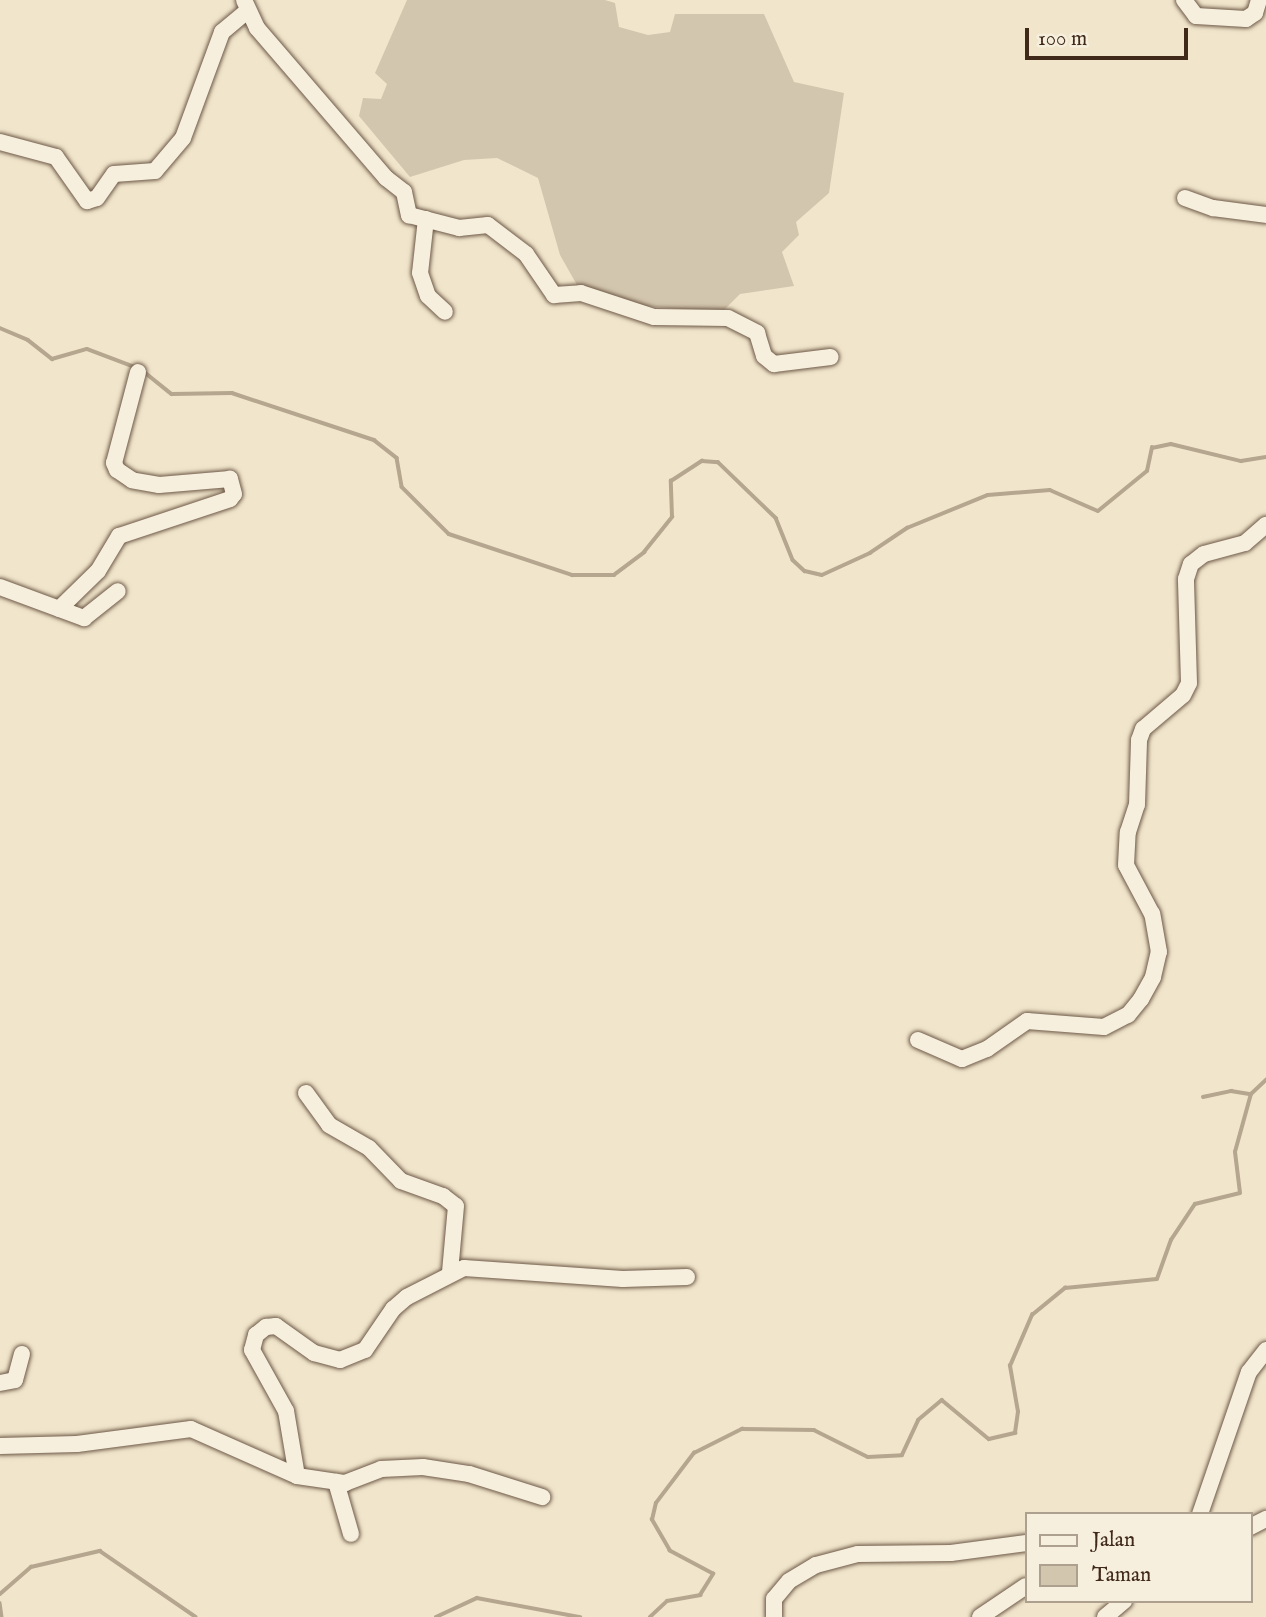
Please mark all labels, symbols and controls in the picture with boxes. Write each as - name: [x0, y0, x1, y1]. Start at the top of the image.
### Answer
- scale bar: [1028, 14, 1191, 58]
- text: 100 m: [1038, 26, 1087, 53]
- legend: [1024, 1512, 1252, 1603]
- text: Jalan: [1092, 1527, 1135, 1554]
- text: Taman: [1092, 1562, 1151, 1589]

